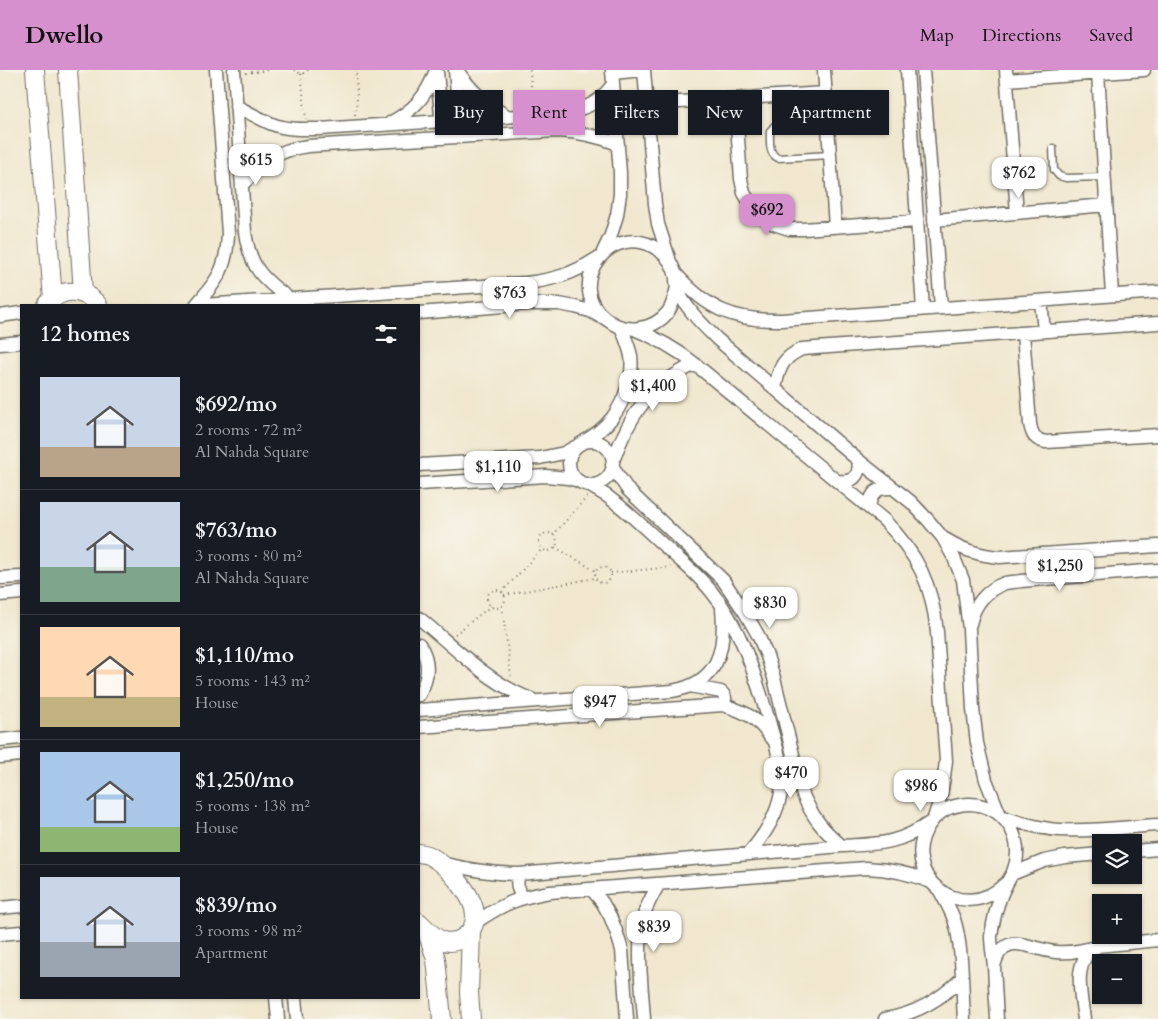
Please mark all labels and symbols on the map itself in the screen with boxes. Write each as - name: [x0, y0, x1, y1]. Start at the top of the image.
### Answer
- pin: $615: [226, 144, 286, 186]
- pin: $762: [989, 156, 1049, 199]
- pin: $692: [737, 194, 797, 236]
- pin: $763: [480, 276, 540, 319]
- pin: $1,400: [612, 370, 694, 412]
- pin: $1,110: [457, 450, 539, 493]
- pin: $1,250: [1019, 550, 1101, 592]
- pin: $830: [740, 586, 800, 629]
- pin: $947: [570, 686, 630, 728]
- pin: $470: [761, 756, 821, 799]
- pin: $986: [891, 770, 951, 812]
- pin: $839: [624, 910, 684, 953]

